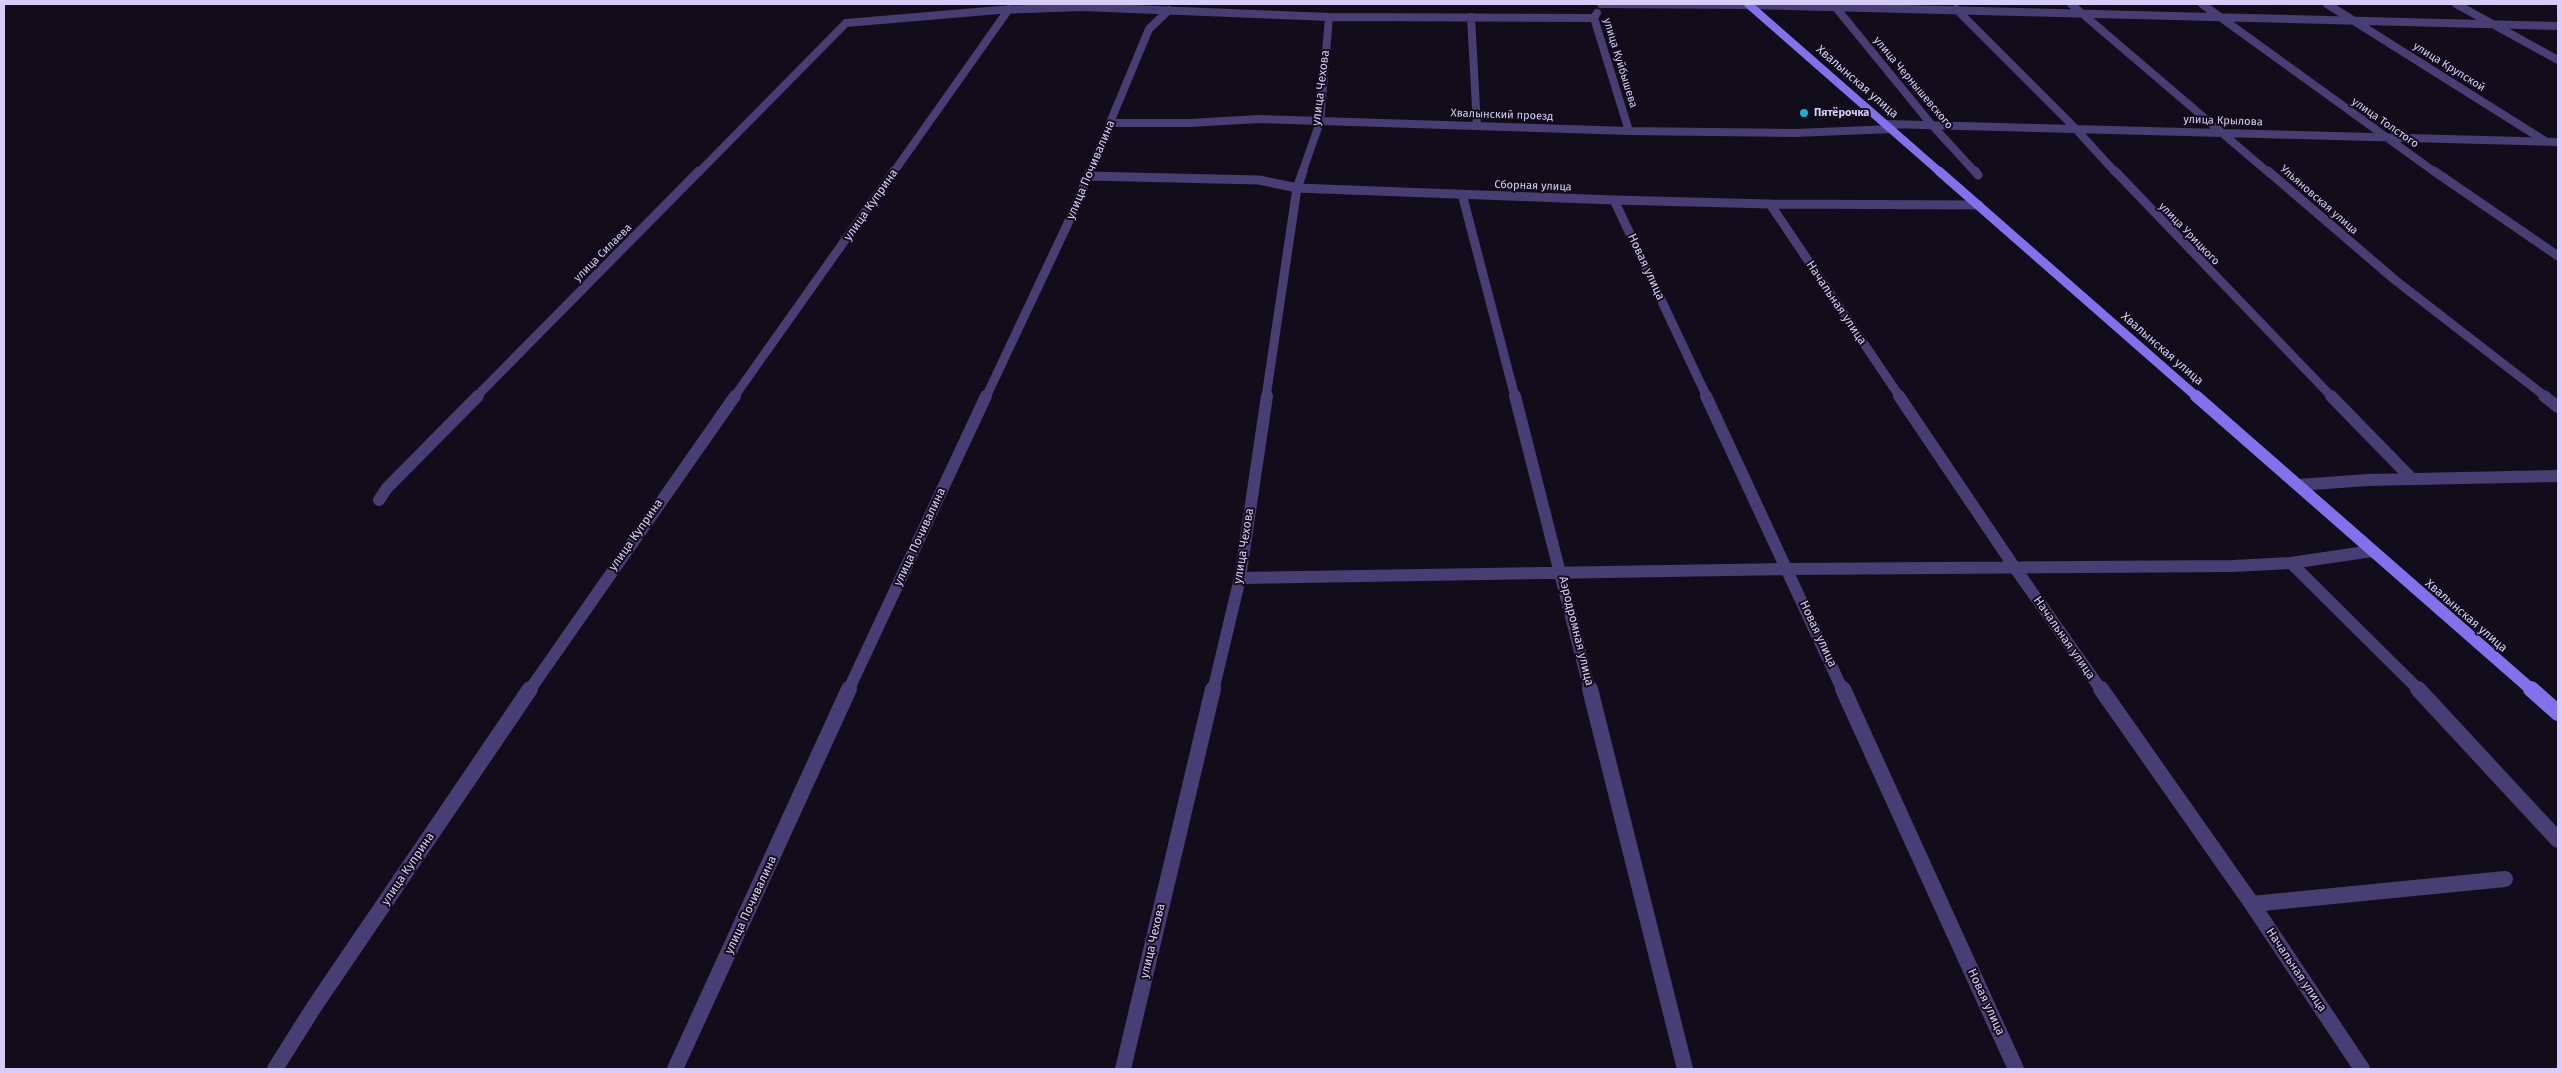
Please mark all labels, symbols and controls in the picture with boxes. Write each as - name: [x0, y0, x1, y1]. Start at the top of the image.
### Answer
- street label: улица Куйбышева: [1600, 16, 1640, 110]
- street label: улица Чернышевского: [1871, 34, 1955, 132]
- street label: улица Крупской: [2411, 40, 2487, 94]
- street label: Хвалынская улица: [1813, 42, 1901, 122]
- street label: улица Чехова: [1309, 49, 1333, 127]
- street label: улица Толстого: [2349, 95, 2421, 151]
- place label: Пятёрочка: [1814, 106, 1869, 120]
- street label: Хвалынский проезд: [1450, 107, 1554, 123]
- marker: Пятёрочка: [1798, 107, 1810, 119]
- street label: улица Крылова: [2183, 113, 2263, 129]
- street label: улица Почивалина: [1064, 118, 1118, 222]
- street label: Ульяновская улица: [2277, 163, 2361, 237]
- street label: улица Куприна: [841, 166, 901, 244]
- street label: Сборная улица: [1494, 178, 1572, 194]
- street label: улица Урицкого: [2156, 200, 2222, 268]
- street label: улица Силаева: [571, 221, 635, 285]
- street label: Новая улица: [1624, 232, 1668, 302]
- street label: Начальная улица: [1803, 258, 1869, 348]
- street label: Хвалынская улица: [2118, 309, 2206, 389]
- street label: улица Почивалина: [891, 486, 949, 588]
- street label: улица Куприна: [606, 496, 666, 574]
- street label: улица Чехова: [1231, 507, 1257, 585]
- street label: Аэродромная улица: [1555, 575, 1597, 687]
- street label: Хвалынская улица: [2422, 576, 2510, 656]
- street label: Начальная улица: [2030, 594, 2098, 682]
- street label: Новая улица: [1796, 599, 1840, 669]
- street label: улица Куприна: [378, 830, 438, 908]
- street label: улица Почивалина: [722, 854, 780, 956]
- street label: улица Чехова: [1137, 902, 1169, 980]
- street label: Начальная улица: [2263, 925, 2329, 1015]
- street label: Новая улица: [1964, 967, 2008, 1037]

